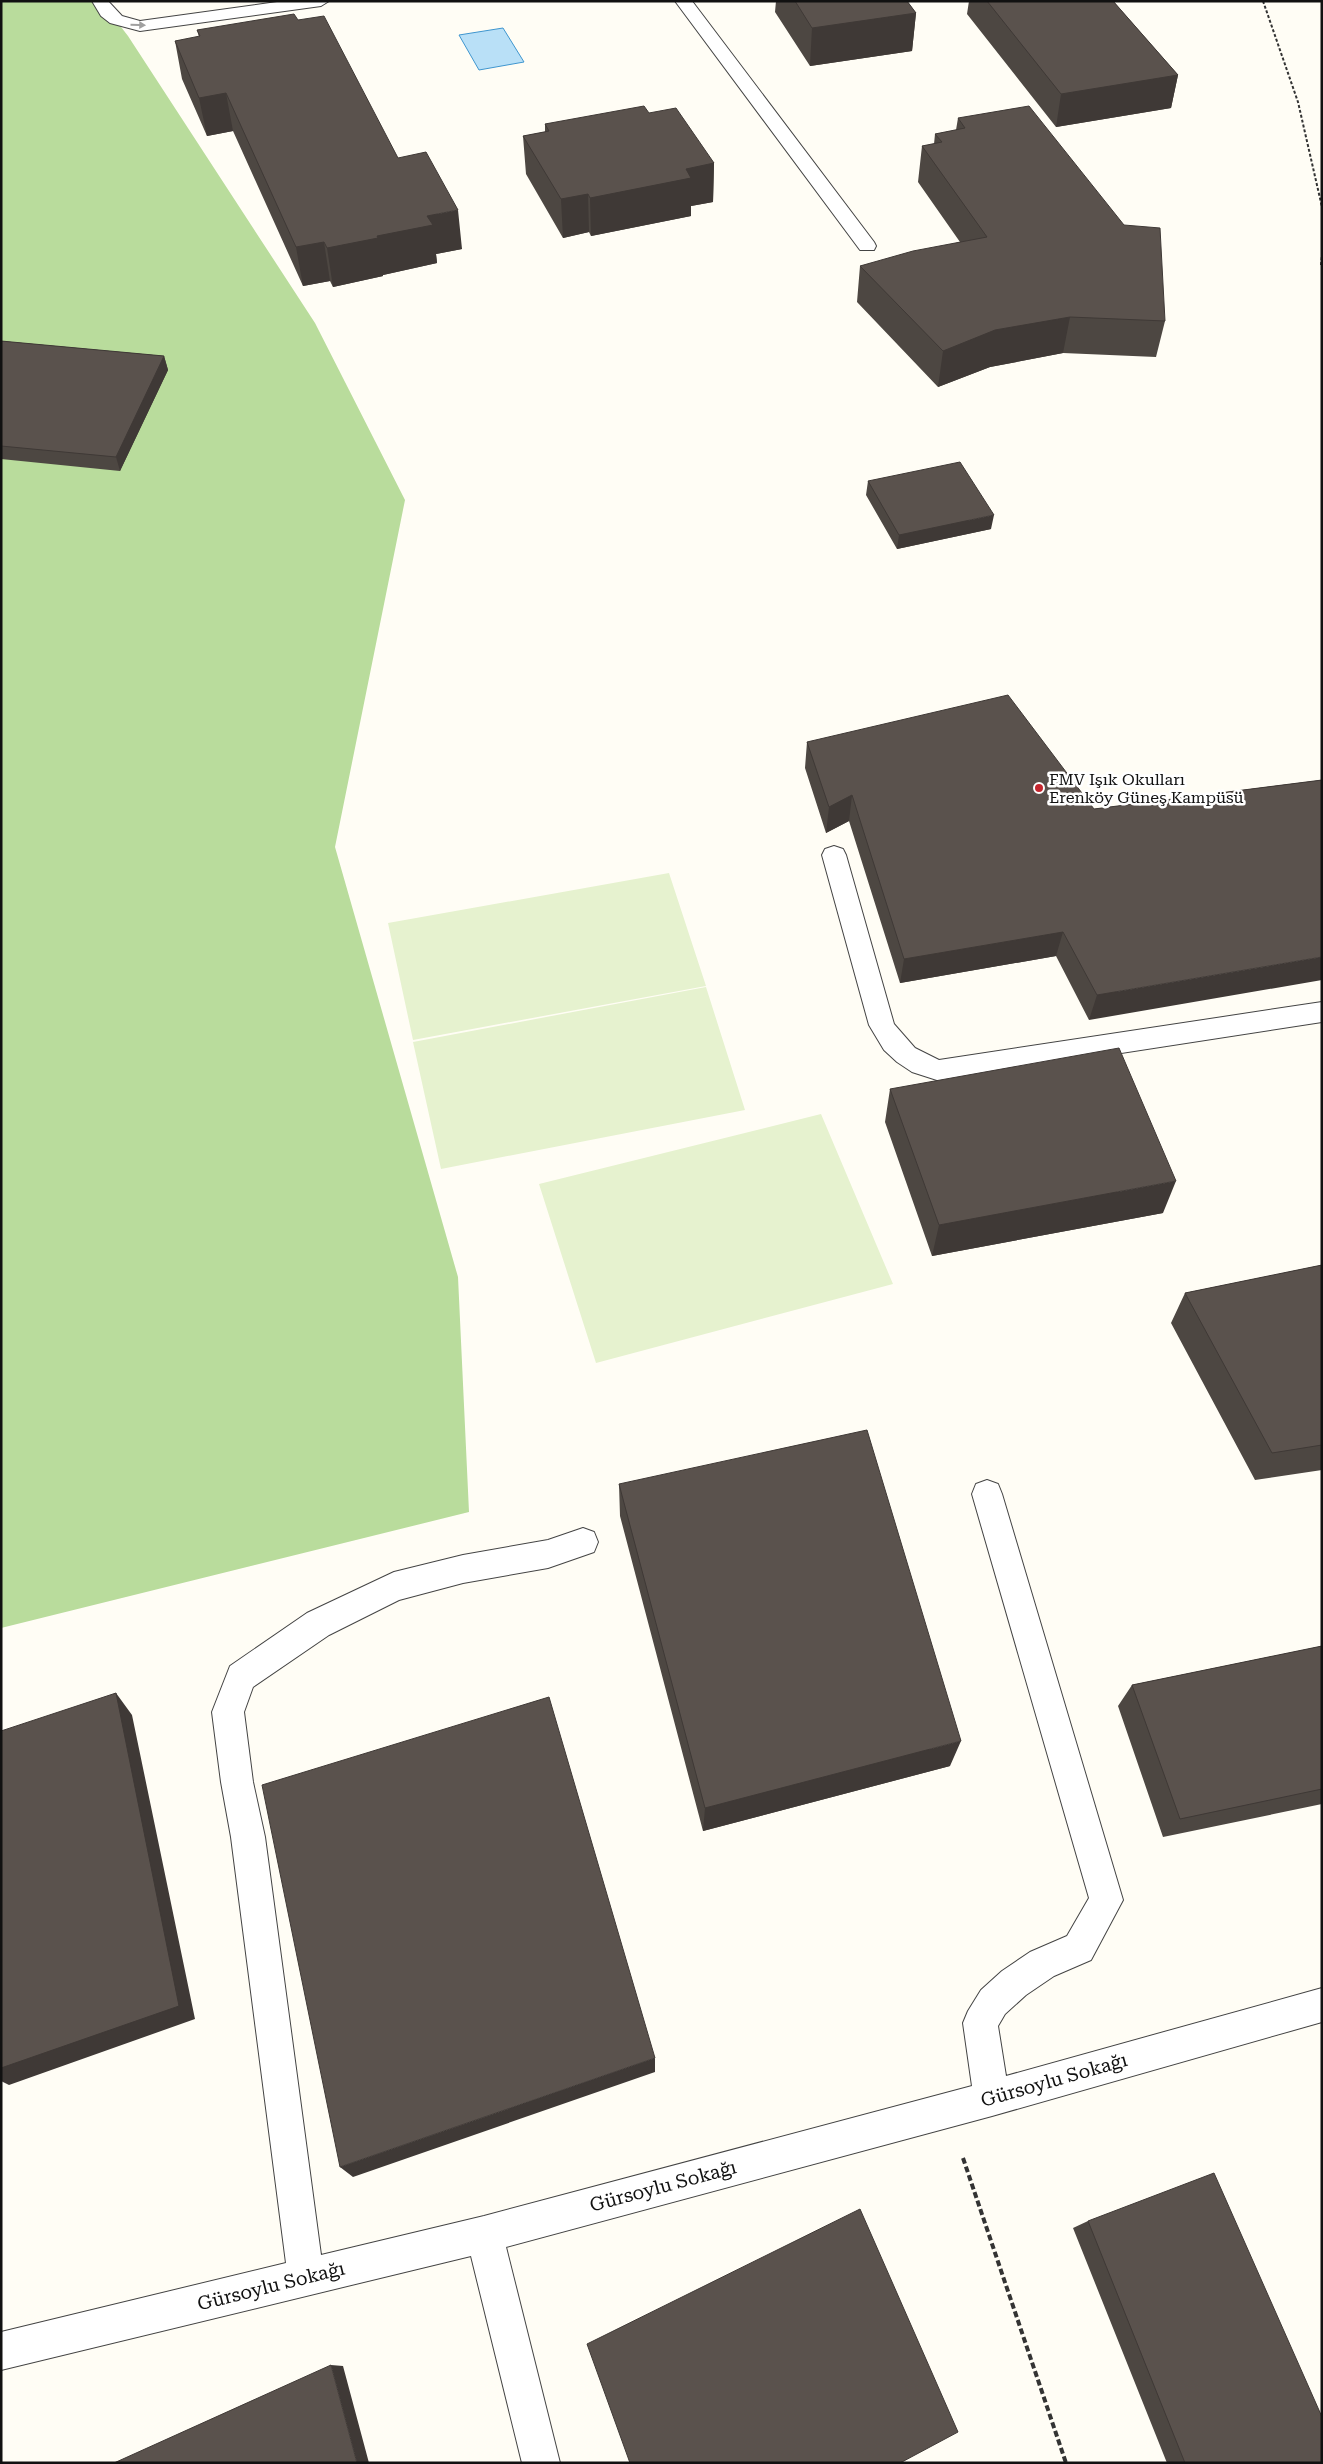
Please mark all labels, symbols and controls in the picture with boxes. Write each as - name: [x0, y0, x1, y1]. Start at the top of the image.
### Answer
- one-way arrow: [130, 21, 146, 29]
- place label: FMV Işık Okulları Erenköy Güneş Kampüsü: [1049, 770, 1243, 807]
- marker: FMV Işık Okulları Erenköy Güneş Kampüsü: [1033, 782, 1045, 794]
- street label: Gürsoylu Sokağı: [978, 2048, 1130, 2112]
- street label: Gürsoylu Sokağı: [587, 2155, 739, 2217]
- street label: Gürsoylu Sokağı: [195, 2257, 347, 2315]

